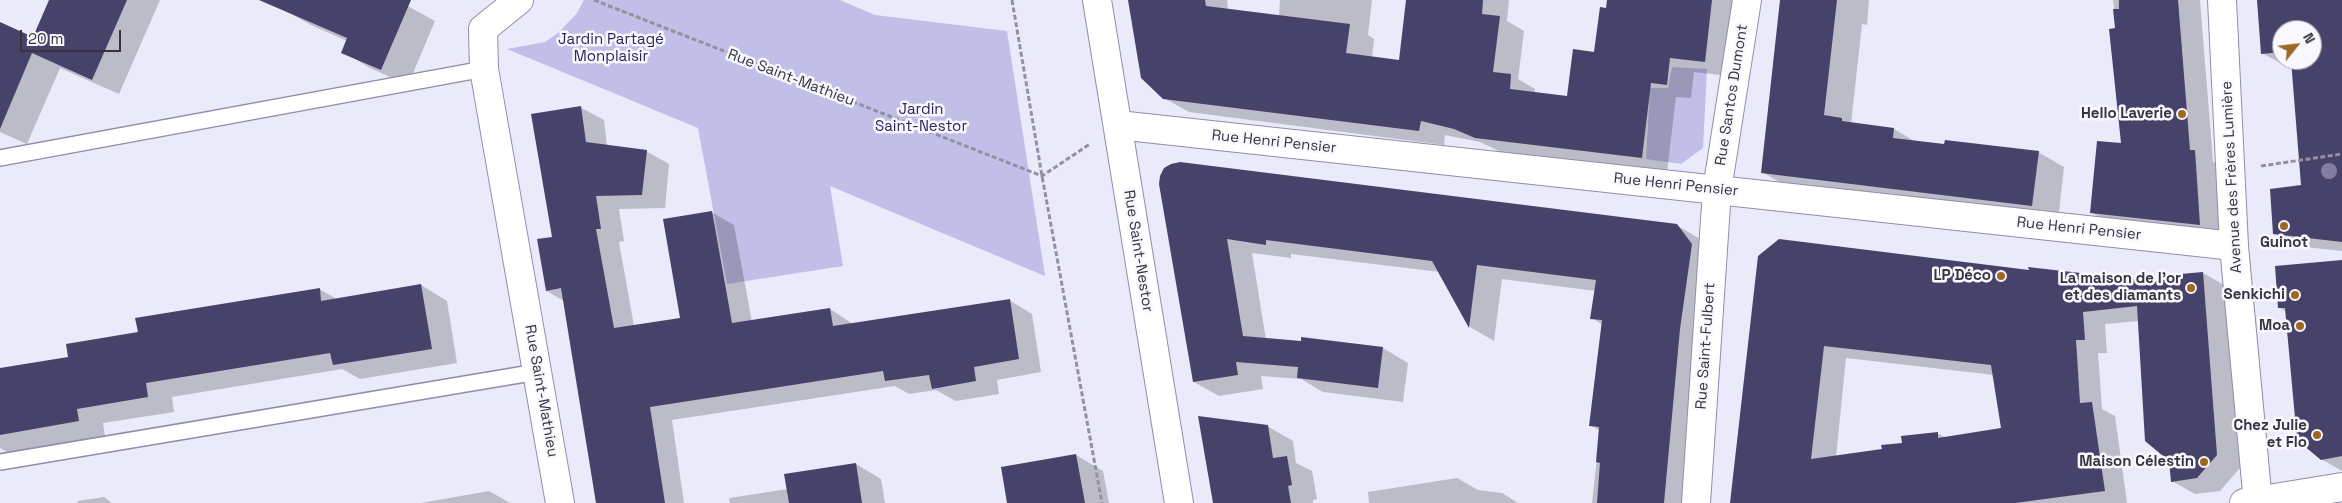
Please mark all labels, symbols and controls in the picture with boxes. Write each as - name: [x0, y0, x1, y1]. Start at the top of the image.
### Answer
- scale bar: [22, 20, 124, 52]
- north arrow: [2272, 20, 2322, 70]
- street label: Rue Santos Dumont: [1712, 23, 1752, 167]
- text: 20 m: [28, 29, 63, 48]
- text: N: [2299, 30, 2319, 47]
- park label: Jardin Partagé Monplaisir: [558, 31, 664, 66]
- street label: Rue Saint-Mathieu: [725, 46, 857, 110]
- street label: Avenue des Frères Lumière: [2218, 80, 2246, 274]
- park label: Jardin Saint-Nestor: [875, 101, 967, 136]
- place label: Hello Laverie: [2081, 105, 2172, 123]
- marker: Hello Laverie: [2176, 108, 2188, 120]
- street label: Rue Henri Pensier: [1211, 126, 1337, 158]
- street label: Rue Henri Pensier: [1613, 169, 1739, 201]
- street label: Rue Saint-Nestor: [1119, 189, 1157, 313]
- street label: Rue Henri Pensier: [2016, 213, 2142, 245]
- marker: Guinot: [2278, 220, 2290, 232]
- place label: Guinot: [2260, 234, 2308, 252]
- place label: LP Déco: [1933, 267, 1991, 285]
- marker: LP Déco: [1995, 270, 2007, 282]
- place label: La maison de l'or et des diamants: [2060, 270, 2181, 305]
- street label: Rue Saint-Fulbert: [1693, 282, 1719, 410]
- marker: La maison de l'or et des diamants: [2185, 282, 2197, 294]
- place label: Senkichi: [2224, 286, 2285, 304]
- marker: Senkichi: [2289, 289, 2301, 301]
- place label: Moa: [2259, 317, 2290, 335]
- marker: Moa: [2294, 320, 2306, 332]
- street label: Rue Saint-Mathieu: [520, 323, 562, 459]
- place label: Chez Julie et Flo: [2233, 417, 2307, 452]
- marker: Chez Julie et Flo: [2311, 429, 2323, 441]
- place label: Maison Célestin: [2079, 453, 2194, 471]
- marker: Maison Célestin: [2198, 456, 2210, 468]

